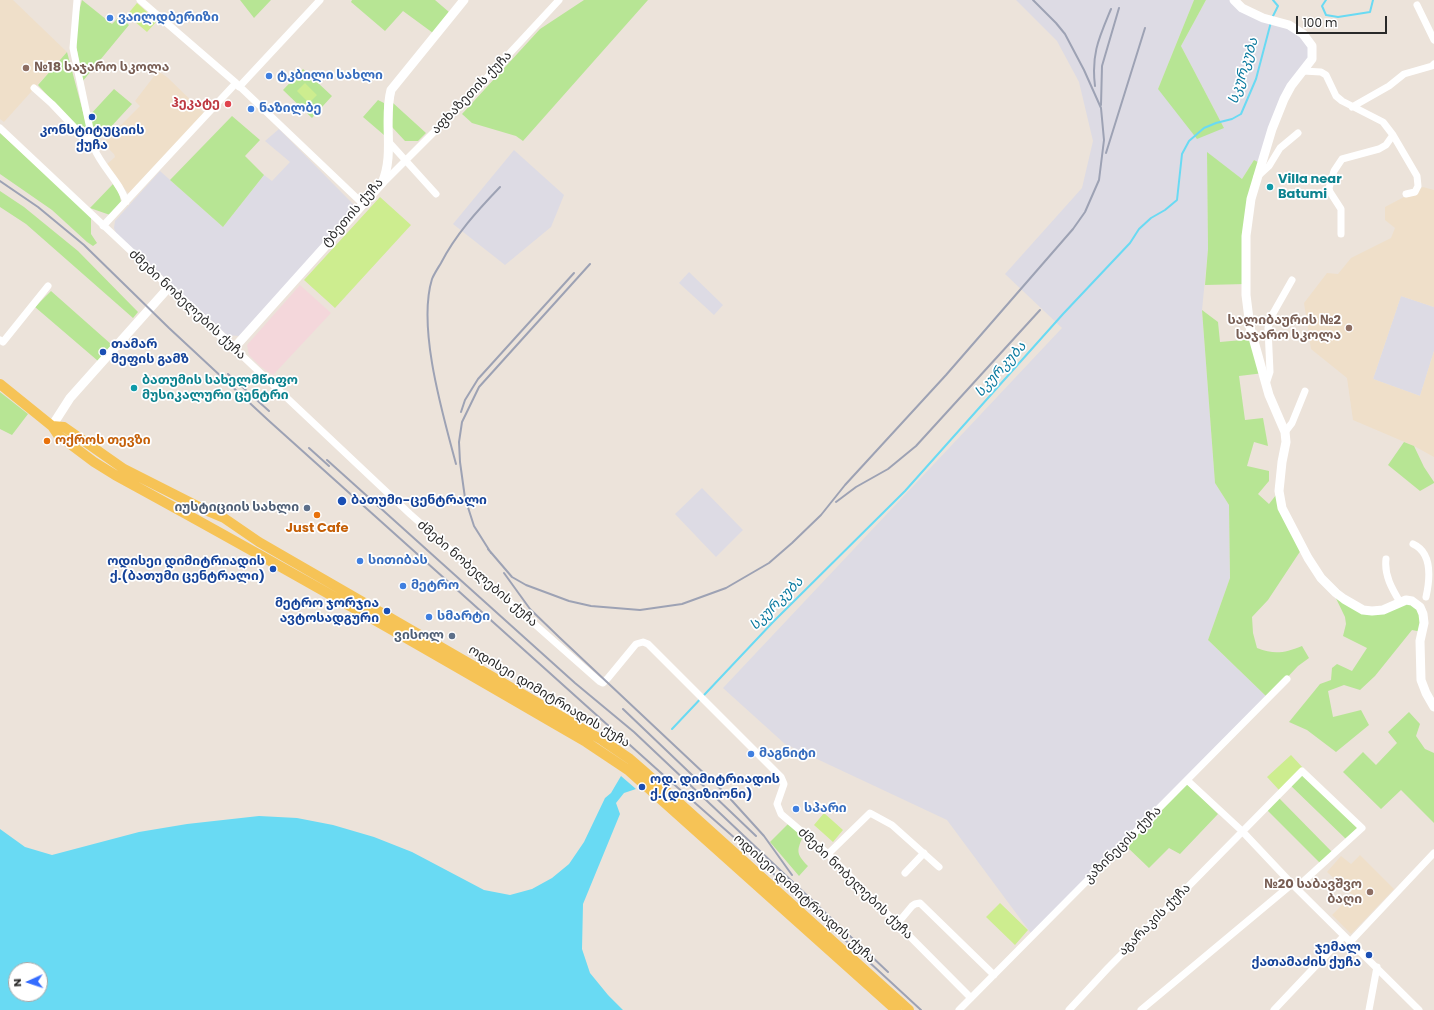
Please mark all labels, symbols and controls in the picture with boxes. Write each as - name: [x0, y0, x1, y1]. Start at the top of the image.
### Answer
- scale bar: [1298, 8, 1389, 34]
- place label: ვაილდბერიზი: [118, 10, 219, 26]
- marker: ვაილდბერიზი: [105, 13, 115, 23]
- text: 100 m: [1303, 14, 1337, 31]
- water label: სკურკუბა: [1225, 36, 1263, 106]
- street label: აფხაზეთის ქუჩა: [428, 48, 516, 138]
- place label: №18 საჯარო სკოლა: [34, 60, 169, 76]
- marker: №18 საჯარო სკოლა: [21, 63, 31, 73]
- place label: ტკბილი სახლი: [277, 68, 383, 84]
- marker: ტკბილი სახლი: [264, 71, 274, 81]
- place label: ჰეკატე: [171, 96, 220, 112]
- marker: ჰეკატე: [223, 99, 233, 109]
- place label: ნაზილბე: [259, 101, 321, 117]
- marker: ნაზილბე: [246, 104, 256, 114]
- marker: კონსტიტუციის ქუჩა: [87, 112, 97, 122]
- place label: კონსტიტუციის ქუჩა: [40, 123, 144, 154]
- place label: Villa near Batumi: [1278, 172, 1342, 203]
- street label: ტბეთის ქუჩა: [319, 175, 387, 251]
- marker: Villa near Batumi: [1265, 182, 1275, 192]
- street label: ძმები ნობელების ქუჩა: [125, 247, 249, 363]
- place label: სალიბაურის №2 საჯარო სკოლა: [1227, 313, 1341, 344]
- marker: სალიბაურის №2 საჯარო სკოლა: [1344, 323, 1354, 333]
- place label: თამარ მეფის გამზ: [111, 337, 189, 368]
- water label: სკურკუბა: [972, 339, 1030, 401]
- marker: თამარ მეფის გამზ: [98, 347, 108, 357]
- place label: ბათუმის სახელმწიფო მუსიკალური ცენტრი: [142, 373, 298, 404]
- marker: ბათუმის სახელმწიფო მუსიკალური ცენტრი: [129, 383, 139, 393]
- place label: ოქროს თევზი: [55, 433, 151, 449]
- marker: ოქროს თევზი: [42, 436, 52, 446]
- place label: ბათუმი-ცენტრალი: [351, 493, 487, 509]
- marker: ბათუმი-ცენტრალი: [336, 495, 348, 507]
- place label: იუსტიციის სახლი: [174, 500, 299, 516]
- marker: იუსტიციის სახლი: [302, 503, 312, 513]
- marker: Just Cafe: [312, 510, 322, 520]
- street label: ძმები ნობელების ქუჩა: [414, 517, 540, 631]
- place label: Just Cafe: [286, 521, 348, 537]
- place label: სითიბას: [368, 553, 428, 569]
- place label: ოდისეი დიმიტრიადის ქ.(ბათუმი ცენტრალი): [107, 554, 265, 585]
- marker: სითიბას: [355, 556, 365, 566]
- marker: ოდისეი დიმიტრიადის ქ.(ბათუმი ცენტრალი): [268, 564, 278, 574]
- water label: სკურკუბა: [747, 574, 807, 634]
- place label: მეტრო: [411, 578, 459, 594]
- marker: მეტრო: [398, 581, 408, 591]
- place label: მეტრო ჯორჯია ავტოსადგური: [275, 596, 379, 627]
- marker: მეტრო ჯორჯია ავტოსადგური: [382, 606, 392, 616]
- place label: სმარტი: [437, 609, 490, 625]
- marker: სმარტი: [424, 612, 434, 622]
- place label: ვისოლ: [394, 628, 444, 644]
- marker: ვისოლ: [447, 631, 457, 641]
- street label: ოდისეი დიმიტრიადის ქუჩა: [466, 643, 632, 751]
- place label: მაგნიტი: [759, 746, 816, 762]
- marker: მაგნიტი: [746, 749, 756, 759]
- place label: ოდ. დიმიტრიადის ქ.(დივიზიონი): [650, 772, 780, 803]
- marker: ოდ. დიმიტრიადის ქ.(დივიზიონი): [637, 782, 647, 792]
- place label: სპარი: [804, 801, 847, 817]
- street label: კაზინეცის ქუჩა: [1081, 803, 1165, 887]
- marker: სპარი: [791, 804, 801, 814]
- street label: ძმები ნობელების ქუჩა: [794, 825, 916, 943]
- street label: ოდისეი დიმიტრიადის ქუჩა: [730, 831, 878, 967]
- place label: №20 საბავშვო ბაღი: [1264, 877, 1362, 908]
- street label: აგარაკის ქუჩა: [1116, 881, 1194, 959]
- marker: №20 საბავშვო ბაღი: [1365, 887, 1375, 897]
- place label: ჯემალ ქათამაძის ქუჩა: [1252, 940, 1361, 971]
- marker: ჯემალ ქათამაძის ქუჩა: [1364, 950, 1374, 960]
- north arrow: [8, 962, 48, 1002]
- text: N: [9, 978, 25, 987]

